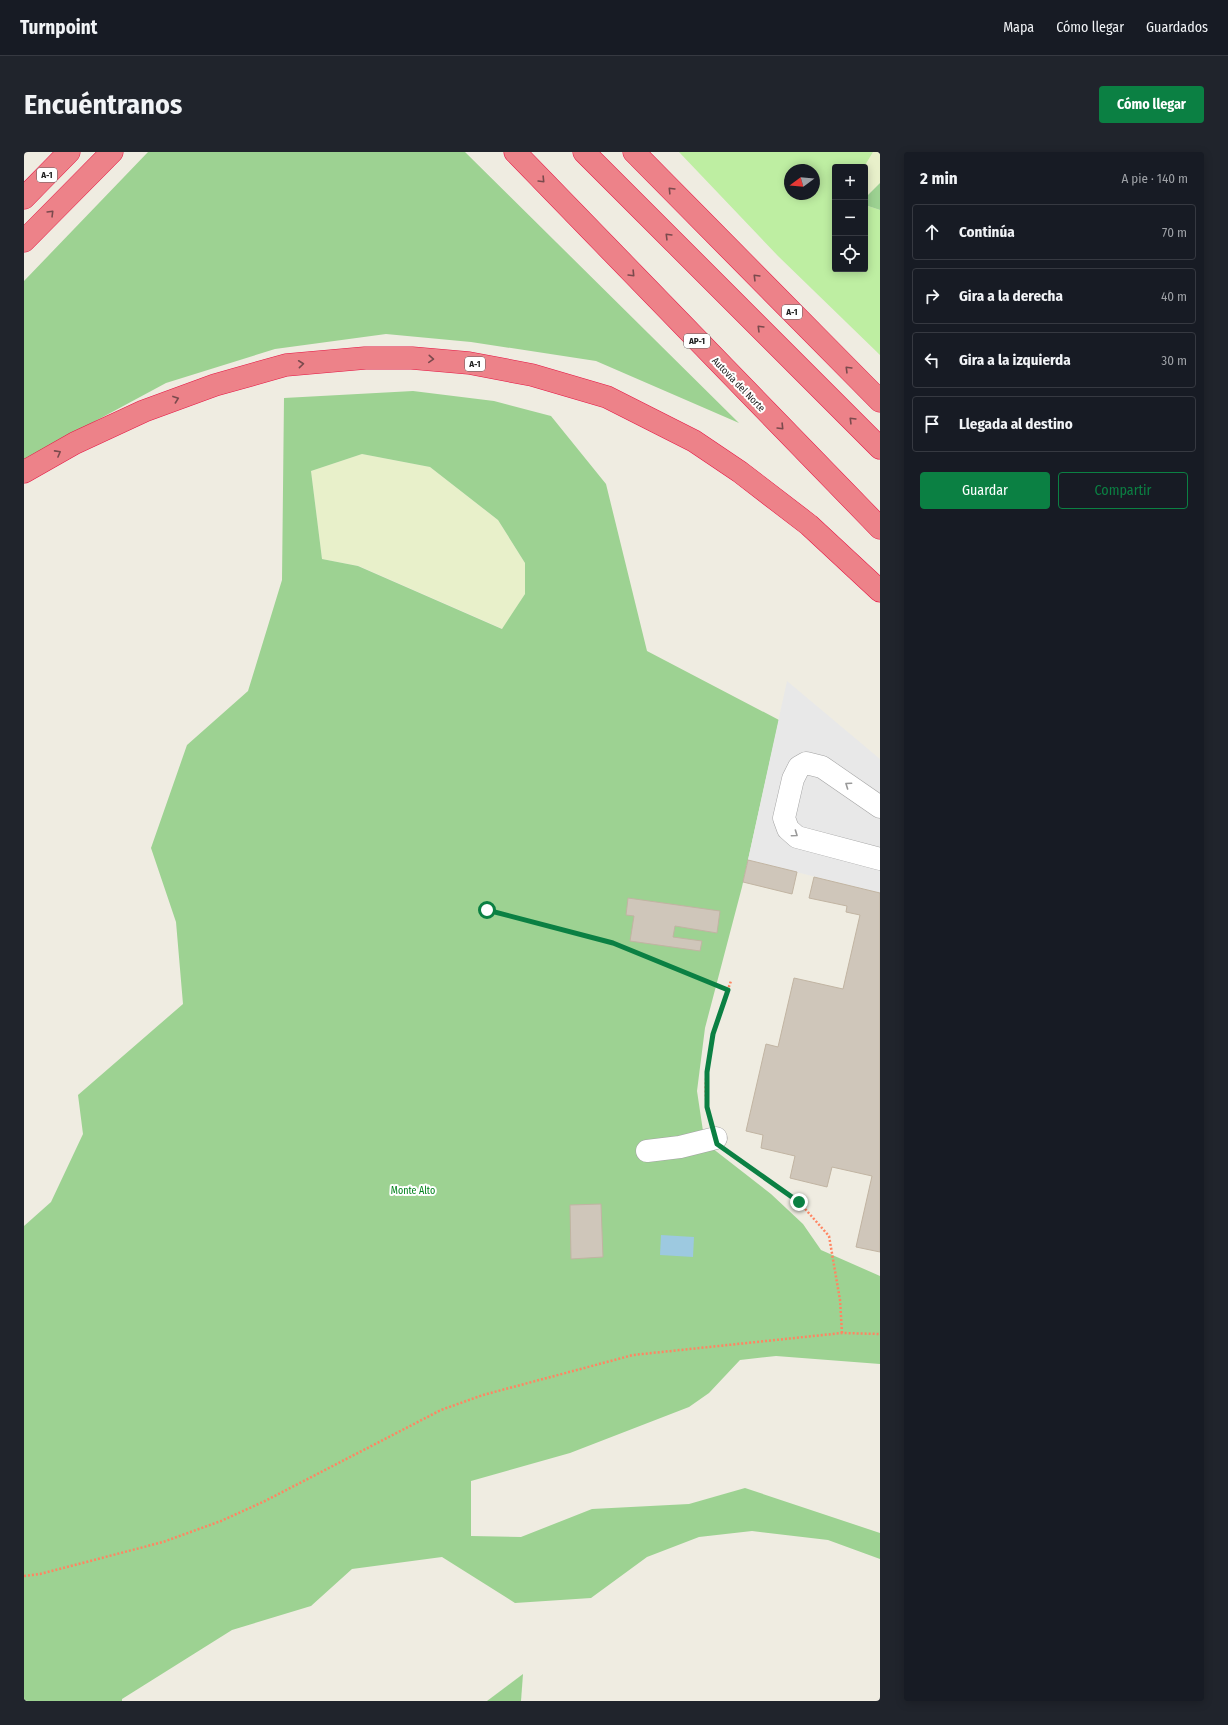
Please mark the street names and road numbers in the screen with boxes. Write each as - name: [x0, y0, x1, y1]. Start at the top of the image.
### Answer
- road number: A-1: [37, 168, 57, 182]
- road number: A-1: [782, 305, 802, 319]
- road number: AP-1: [684, 334, 710, 348]
- street label: Autovía del Norte: [709, 354, 768, 415]
- road number: A-1: [465, 357, 485, 371]

